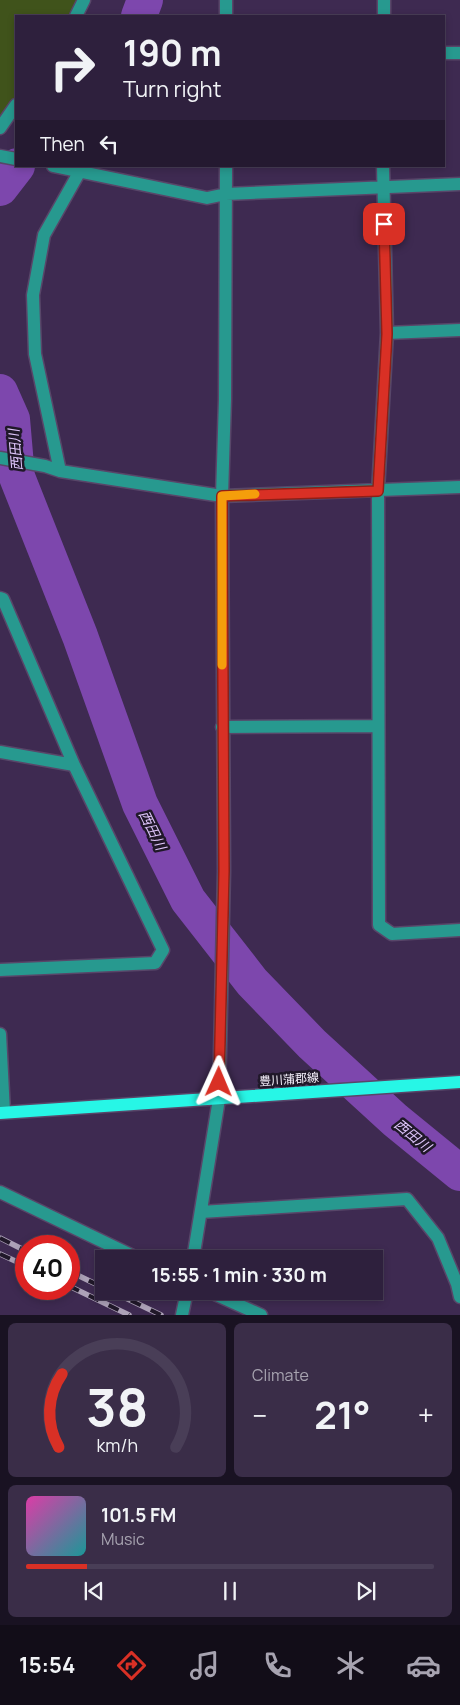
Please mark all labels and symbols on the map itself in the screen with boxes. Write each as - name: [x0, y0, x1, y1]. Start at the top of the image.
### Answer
- pin: [363, 203, 405, 245]
- water label: 西田川: [4, 426, 26, 472]
- water label: 西田川: [135, 807, 172, 855]
- position arrow: [192, 1055, 244, 1107]
- street label: 豊川蒲郡線: [258, 1068, 320, 1090]
- water label: 西田川: [391, 1114, 437, 1157]
- speed limit sign: 40: [15, 1235, 80, 1300]

